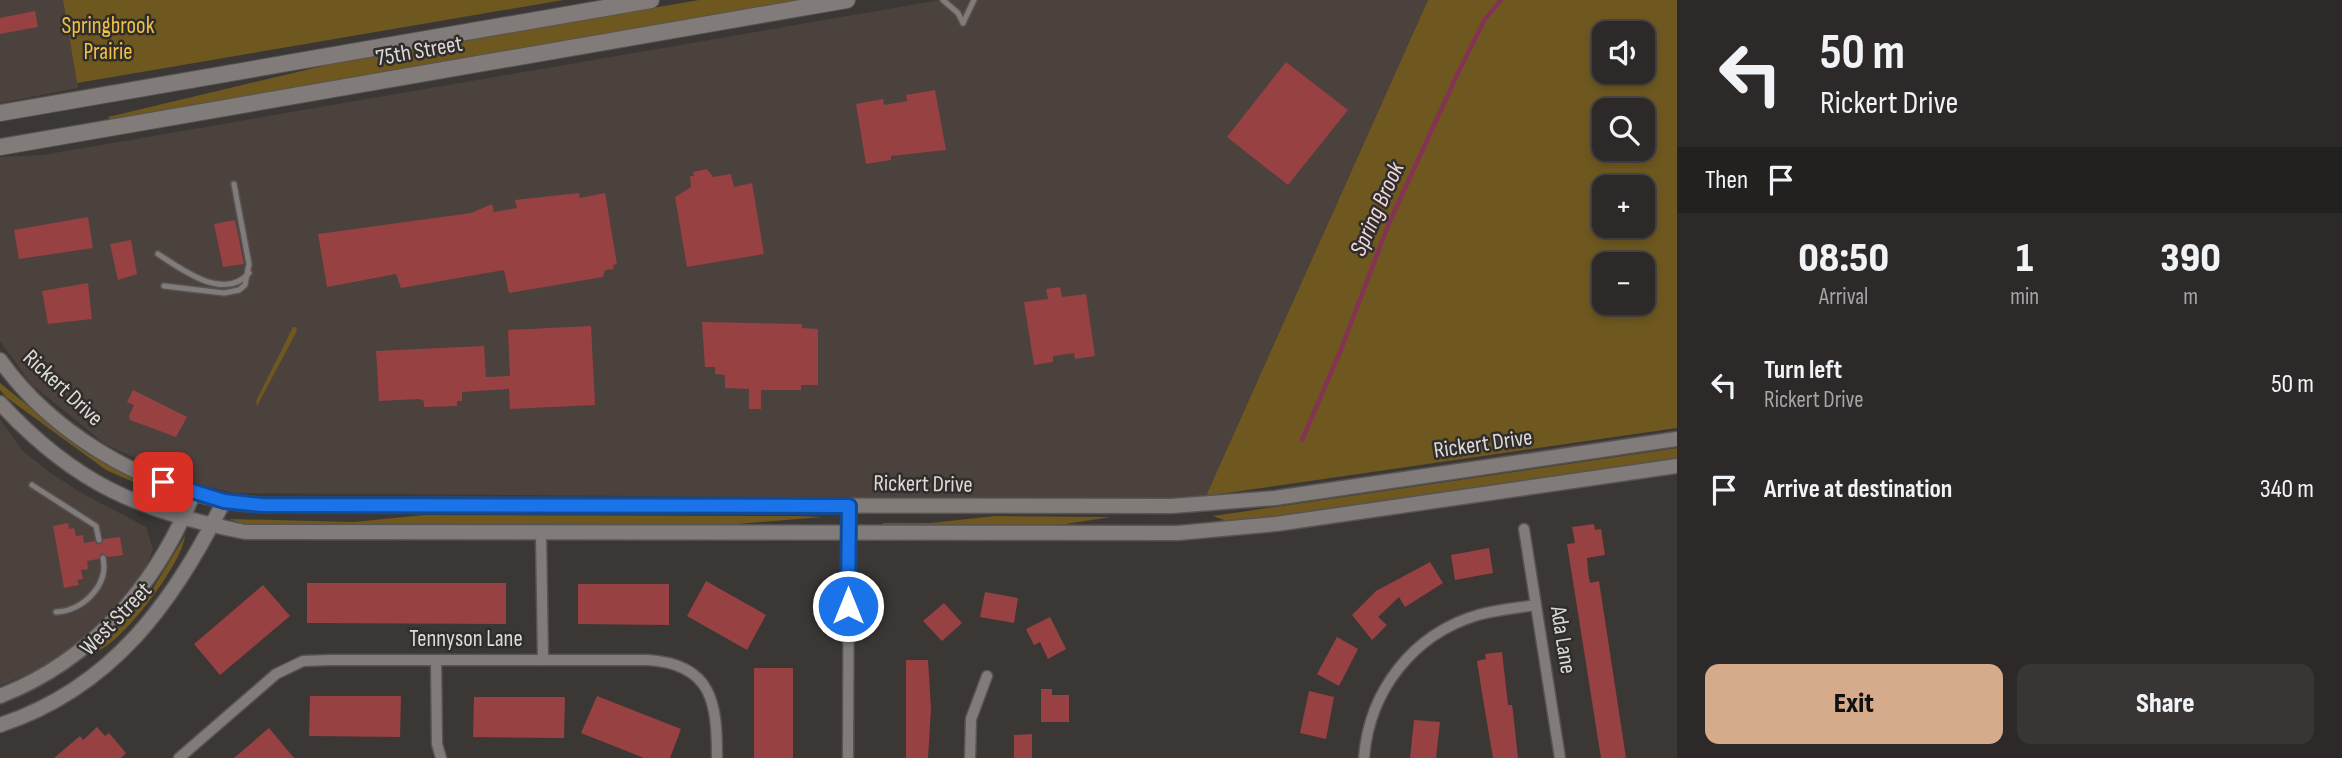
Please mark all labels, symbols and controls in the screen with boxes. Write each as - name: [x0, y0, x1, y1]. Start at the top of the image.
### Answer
- park label: Springbrook Prairie: [62, 12, 155, 66]
- map controls: [1592, 21, 1655, 315]
- button: sound: [1592, 21, 1655, 84]
- text: 50 m: [1820, 24, 1905, 83]
- icon: left: [1705, 28, 1796, 119]
- street label: 75th Street: [373, 30, 465, 72]
- text: Rickert Drive: [1820, 84, 1958, 123]
- button: search: [1592, 98, 1655, 161]
- water label: Spring Brook: [1343, 157, 1411, 260]
- icon: arrive: [1762, 161, 1800, 199]
- text: Then: [1705, 165, 1748, 196]
- button: +: [1592, 175, 1655, 238]
- text: 08:50: [1798, 233, 1889, 284]
- text: 1: [2016, 233, 2033, 284]
- text: 390: [2160, 233, 2221, 284]
- button: −: [1592, 252, 1655, 315]
- text: Arrival: [1819, 283, 1868, 311]
- text: min: [2010, 283, 2039, 311]
- text: m: [2183, 283, 2198, 311]
- street label: Rickert Drive: [17, 344, 109, 432]
- text: Turn left: [1764, 355, 1842, 386]
- icon: left: [1705, 366, 1743, 404]
- text: 50 m: [2271, 369, 2314, 400]
- text: Rickert Drive: [1764, 386, 1863, 414]
- street label: Rickert Drive: [1432, 423, 1534, 465]
- pin: [133, 452, 193, 512]
- icon: arrive: [144, 463, 182, 501]
- street label: Rickert Drive: [873, 469, 973, 499]
- icon: arrive: [1705, 471, 1743, 509]
- text: Arrive at destination: [1764, 474, 1952, 505]
- text: 340 m: [2260, 474, 2314, 505]
- position arrow: [811, 569, 885, 643]
- street label: West Street: [74, 576, 158, 662]
- street label: Ada Lane: [1544, 603, 1582, 676]
- street label: Tennyson Lane: [409, 625, 523, 653]
- button: Exit: [1705, 664, 2003, 744]
- button: Share: [2017, 664, 2314, 744]

